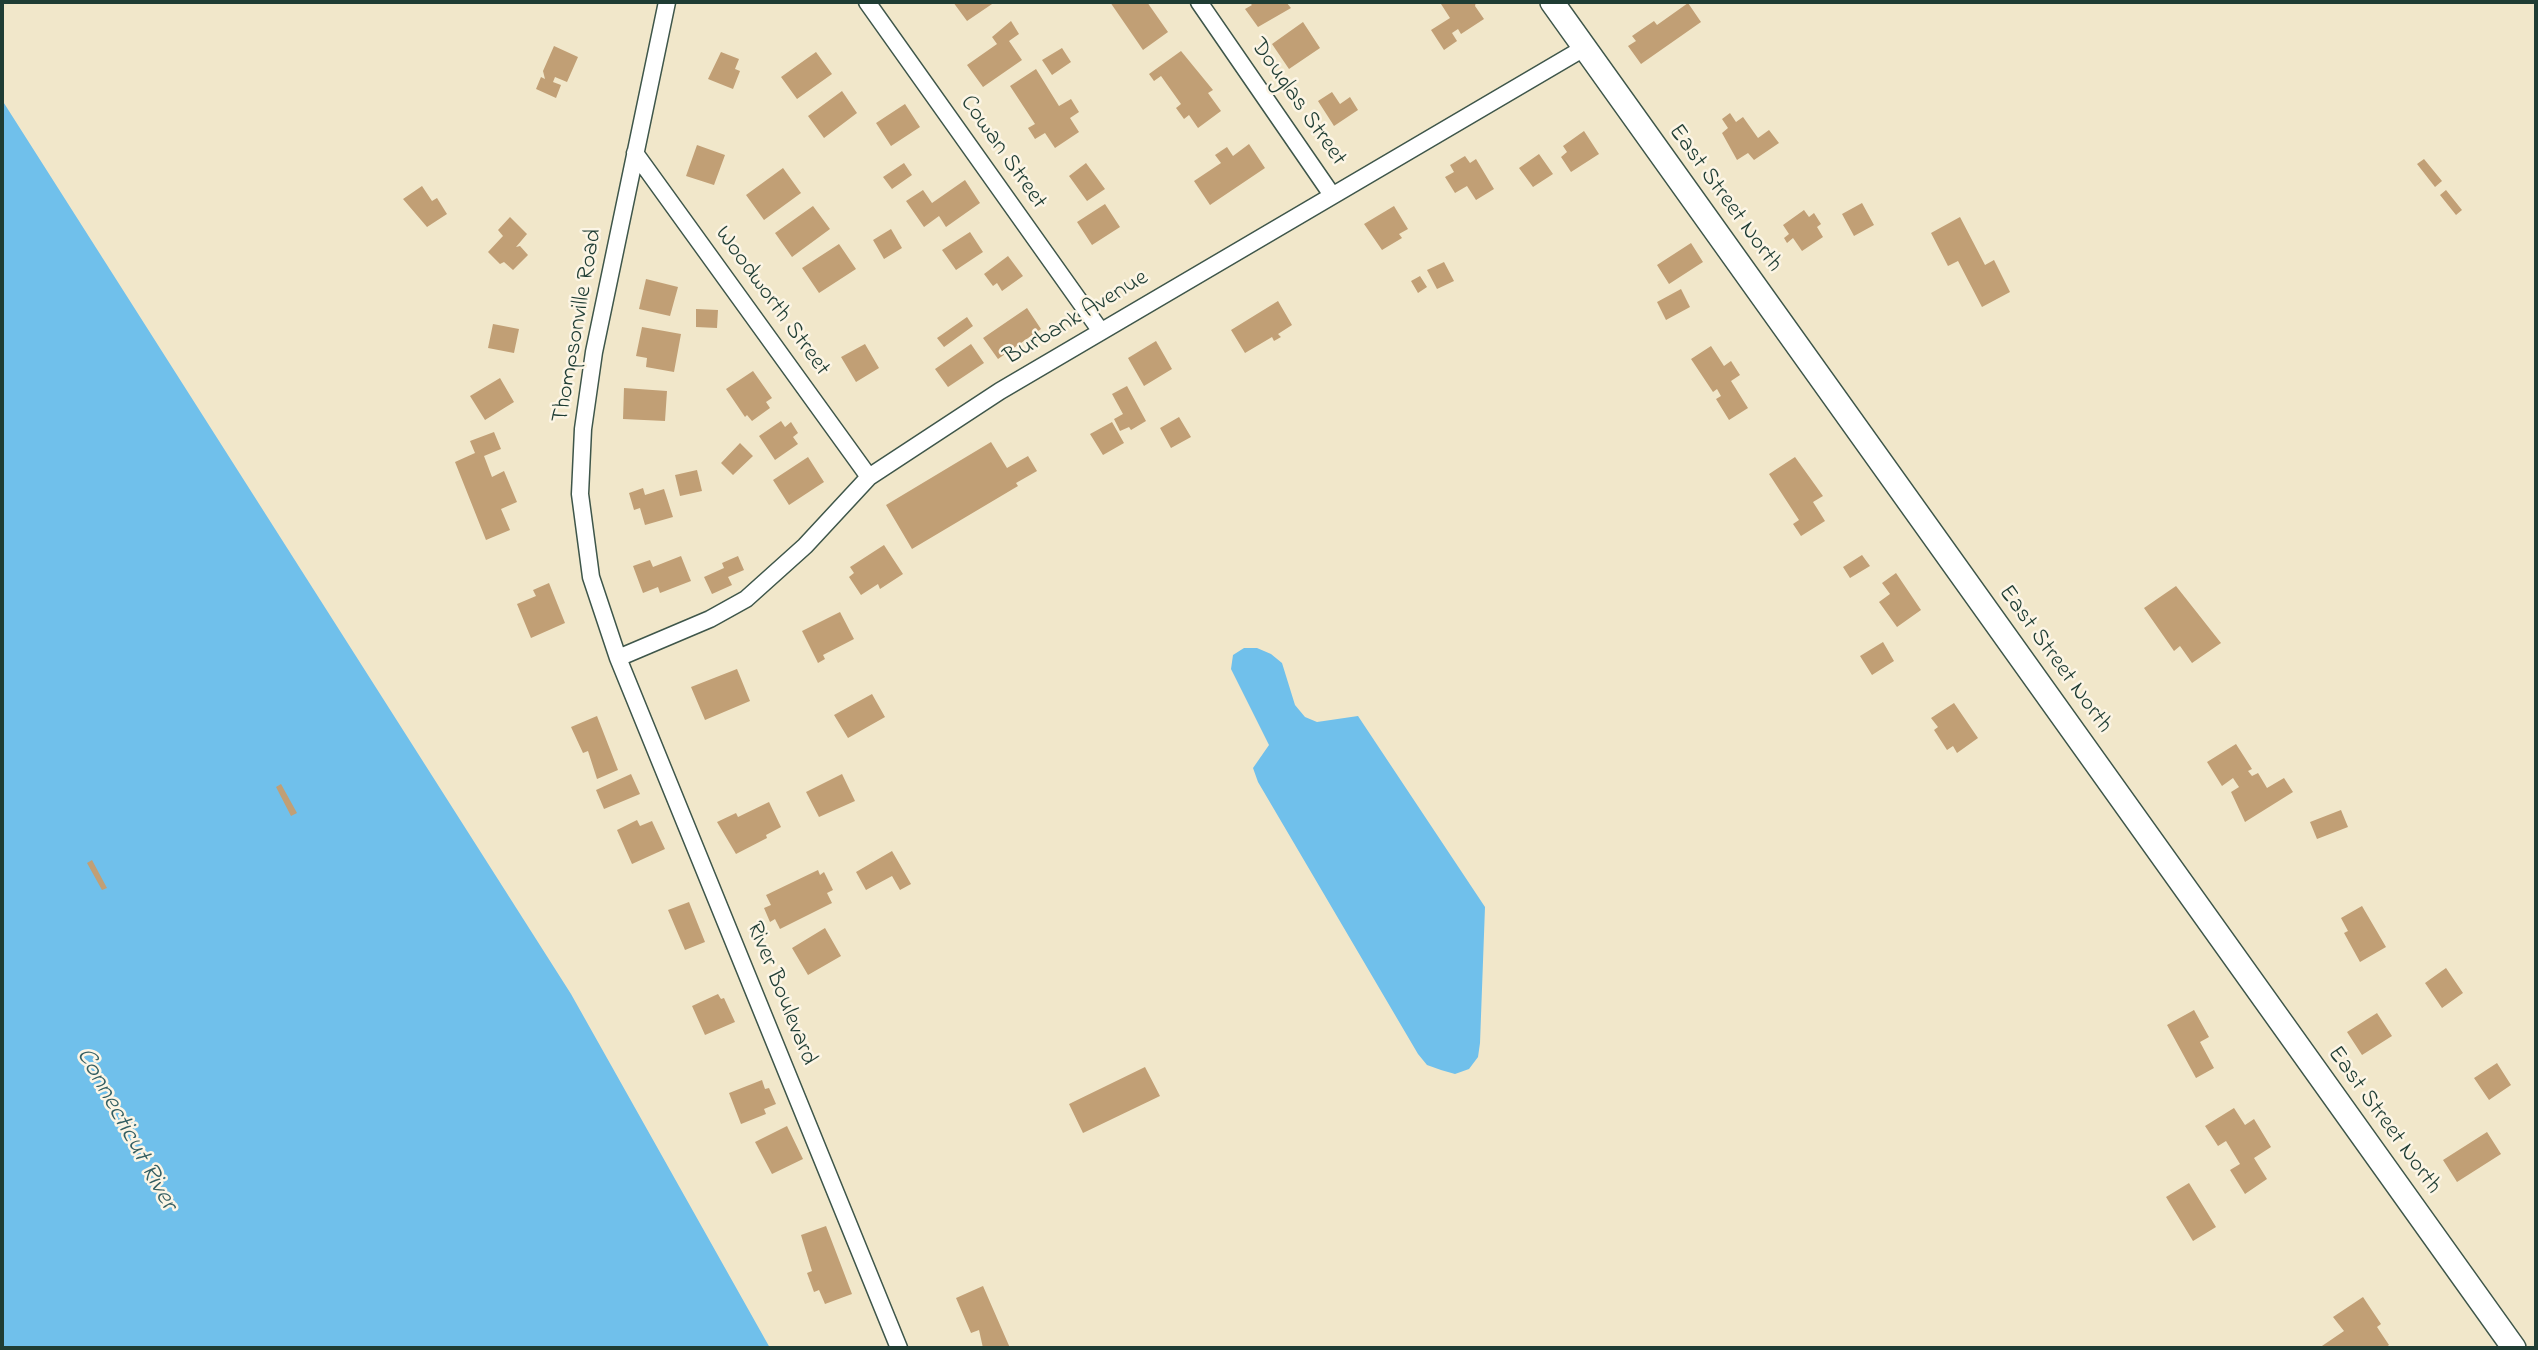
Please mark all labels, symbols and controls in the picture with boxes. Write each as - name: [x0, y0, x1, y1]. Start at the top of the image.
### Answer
- street label: Douglas Street: [1242, 34, 1352, 172]
- street label: Cowan Street: [952, 90, 1052, 216]
- street label: East Street North: [1661, 119, 1787, 279]
- street label: Woodworth Street: [707, 221, 835, 383]
- street label: Thompsonville Road: [548, 227, 610, 425]
- street label: Burbank Avenue: [1000, 265, 1154, 373]
- street label: East Street North: [1991, 580, 2117, 740]
- street label: River Boulevard: [738, 918, 822, 1070]
- street label: East Street North: [2320, 1041, 2446, 1201]
- water label: Connecticut River: [67, 1043, 183, 1217]

